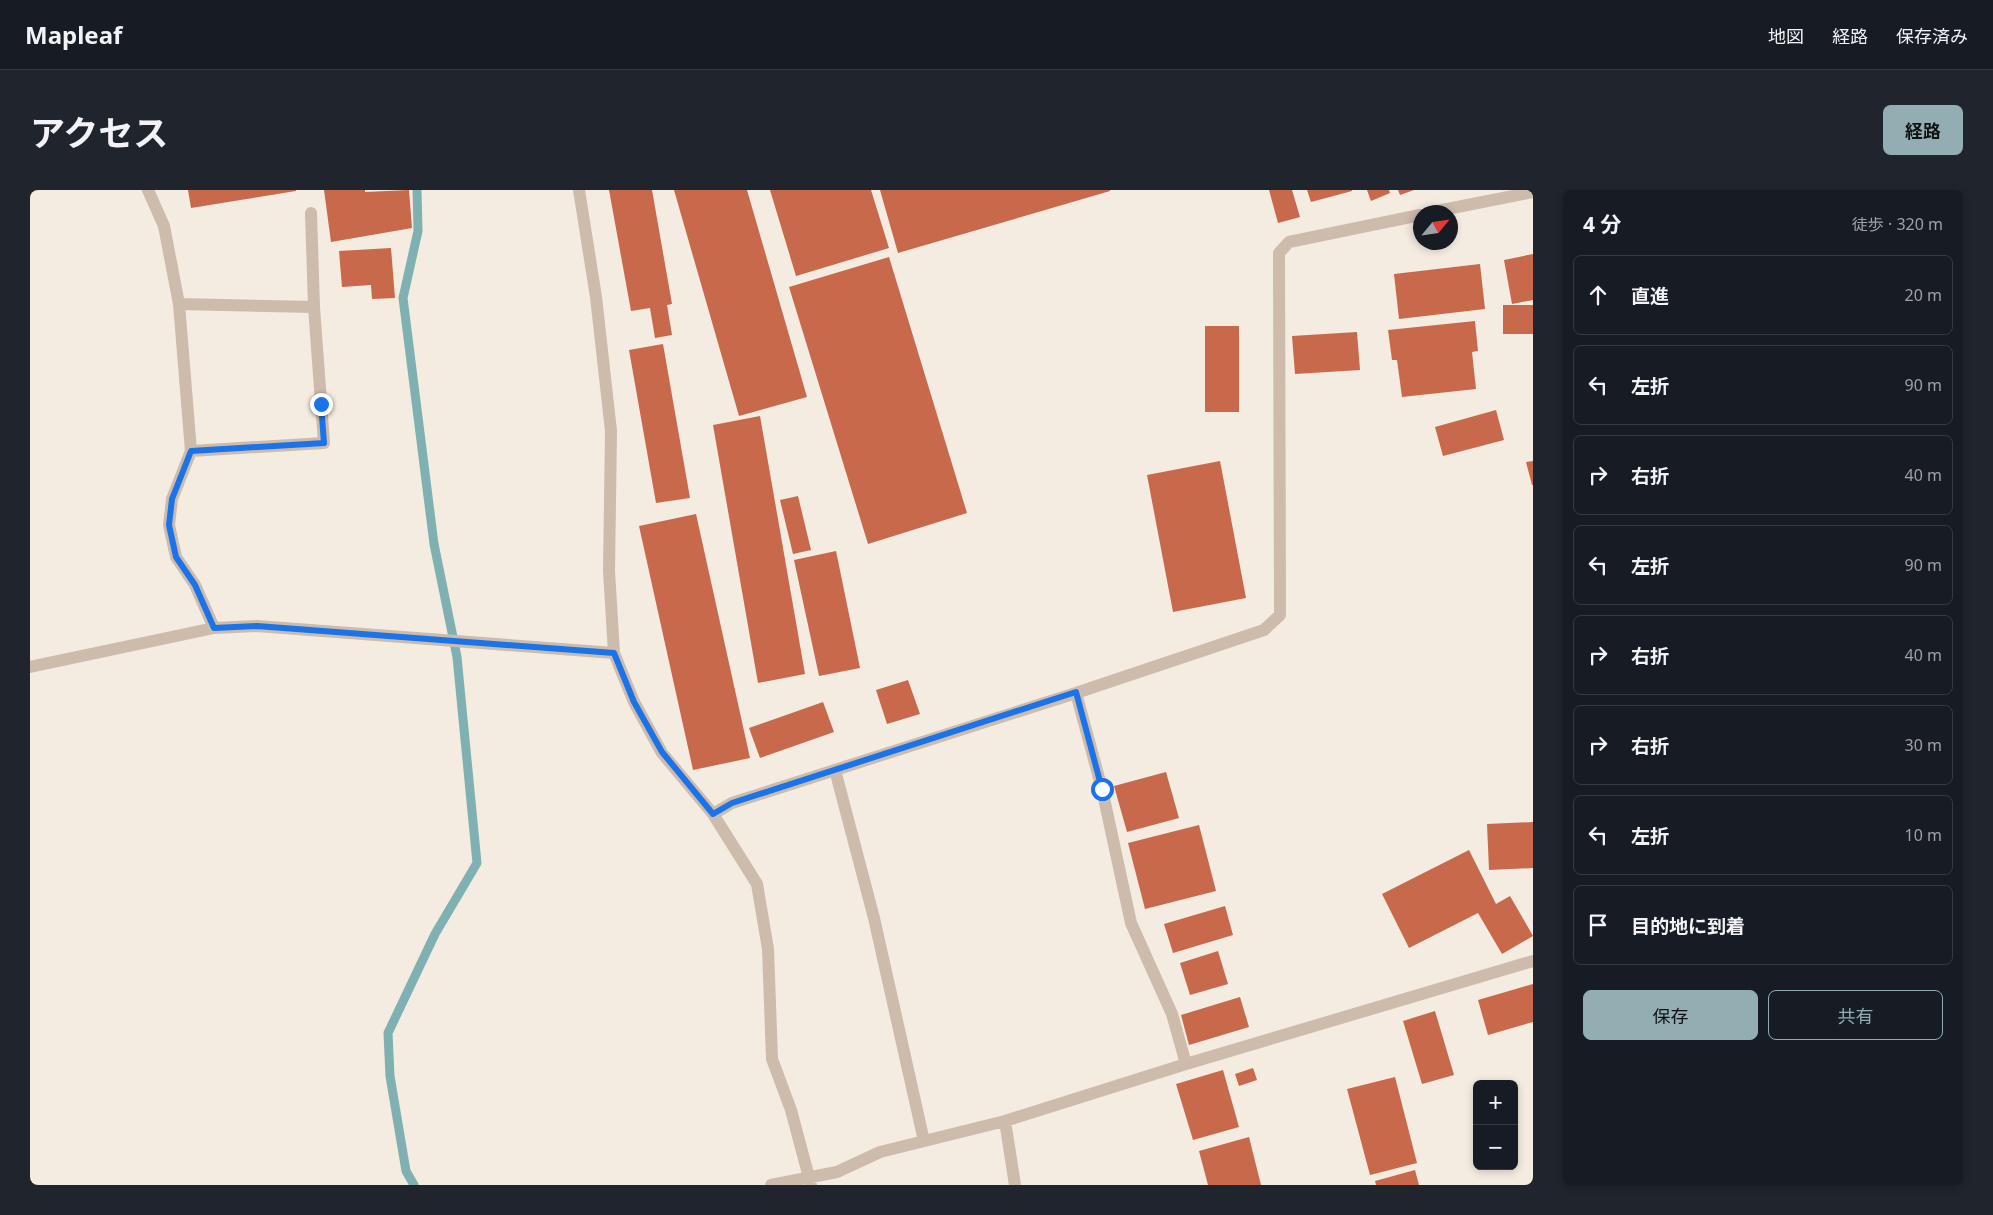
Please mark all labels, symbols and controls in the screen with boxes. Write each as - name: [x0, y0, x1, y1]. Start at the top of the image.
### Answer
- text: Mapleaf: [25, 18, 122, 51]
- text: 地図: [1768, 24, 1804, 48]
- text: 経路: [1832, 24, 1868, 48]
- text: 保存済み: [1896, 24, 1968, 48]
- button: 経路: [1883, 105, 1963, 155]
- text: アクセス: [30, 109, 168, 156]
- north arrow: [1413, 205, 1458, 250]
- text: 4 分: [1583, 210, 1621, 238]
- text: 徒歩 · 320 m: [1852, 213, 1943, 235]
- icon: ahead: [1584, 281, 1612, 309]
- text: 直進: [1631, 283, 1669, 309]
- text: 20 m: [1905, 284, 1942, 306]
- icon: left: [1584, 371, 1612, 399]
- text: 左折: [1631, 373, 1669, 399]
- text: 90 m: [1905, 374, 1942, 396]
- route end: [310, 393, 333, 416]
- icon: right: [1584, 461, 1612, 489]
- text: 右折: [1631, 463, 1669, 489]
- text: 40 m: [1905, 464, 1942, 486]
- icon: left: [1584, 551, 1612, 579]
- text: 左折: [1631, 553, 1669, 579]
- text: 90 m: [1905, 554, 1942, 576]
- icon: right: [1584, 641, 1612, 669]
- text: 右折: [1631, 643, 1669, 669]
- text: 40 m: [1905, 644, 1942, 666]
- icon: right: [1584, 731, 1612, 759]
- text: 右折: [1631, 733, 1669, 759]
- text: 30 m: [1905, 734, 1942, 756]
- route start: [1091, 778, 1114, 801]
- icon: left: [1584, 821, 1612, 849]
- text: 左折: [1631, 823, 1669, 849]
- text: 10 m: [1905, 824, 1942, 846]
- icon: arrive: [1584, 911, 1612, 939]
- text: 目的地に到着: [1631, 913, 1745, 939]
- button: 保存: [1583, 990, 1758, 1040]
- button: 共有: [1768, 990, 1943, 1040]
- map controls: [1473, 1080, 1518, 1170]
- button: +: [1473, 1080, 1518, 1125]
- button: −: [1473, 1125, 1518, 1170]

